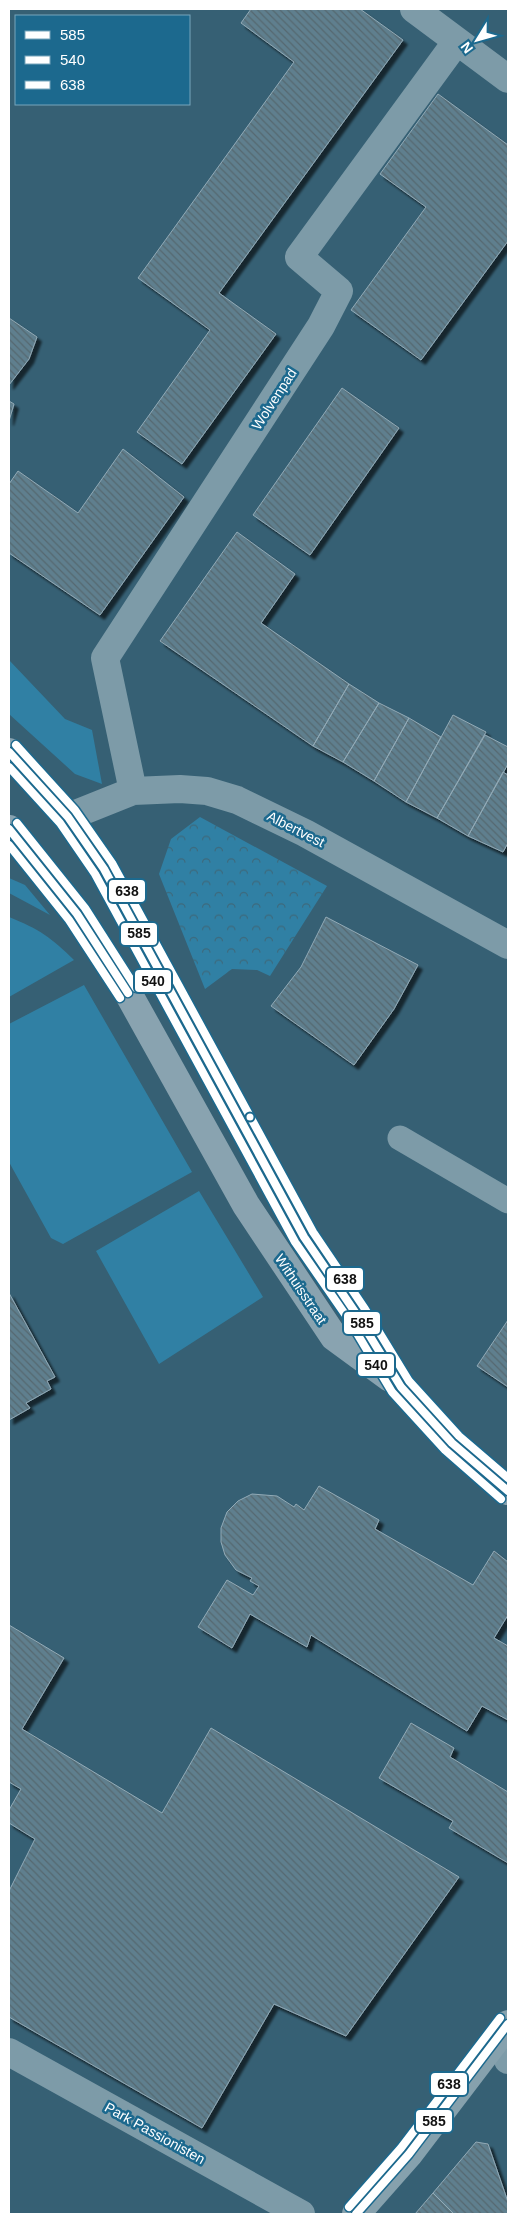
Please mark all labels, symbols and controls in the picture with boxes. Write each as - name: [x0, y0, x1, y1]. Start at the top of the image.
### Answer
- legend: [15, 15, 190, 105]
- north arrow: [452, 15, 502, 65]
- text: 585: [60, 26, 85, 43]
- text: N: [457, 39, 476, 57]
- text: 540: [60, 51, 85, 68]
- text: 638: [60, 76, 85, 93]
- street label: Wolvenpad: [248, 365, 300, 433]
- street label: Albertvest: [265, 808, 327, 850]
- line badge: 638: [108, 879, 146, 903]
- text: 638: [115, 883, 139, 899]
- line badge: 585: [120, 922, 158, 946]
- text: 585: [127, 925, 151, 941]
- line badge: 540: [134, 969, 172, 993]
- text: 540: [141, 973, 165, 989]
- unlabelled marker: [245, 1112, 255, 1122]
- street label: Withuisstraat: [272, 1251, 330, 1327]
- line badge: 638: [326, 1267, 364, 1291]
- text: 638: [333, 1271, 357, 1287]
- line badge: 585: [343, 1311, 381, 1335]
- text: 585: [350, 1315, 374, 1331]
- line badge: 540: [357, 1353, 395, 1377]
- text: 540: [364, 1357, 388, 1373]
- line badge: 638: [430, 2072, 468, 2096]
- text: 638: [437, 2076, 461, 2092]
- street label: Park Passionisten: [102, 2099, 208, 2167]
- line badge: 585: [415, 2109, 453, 2133]
- text: 585: [422, 2113, 446, 2129]

